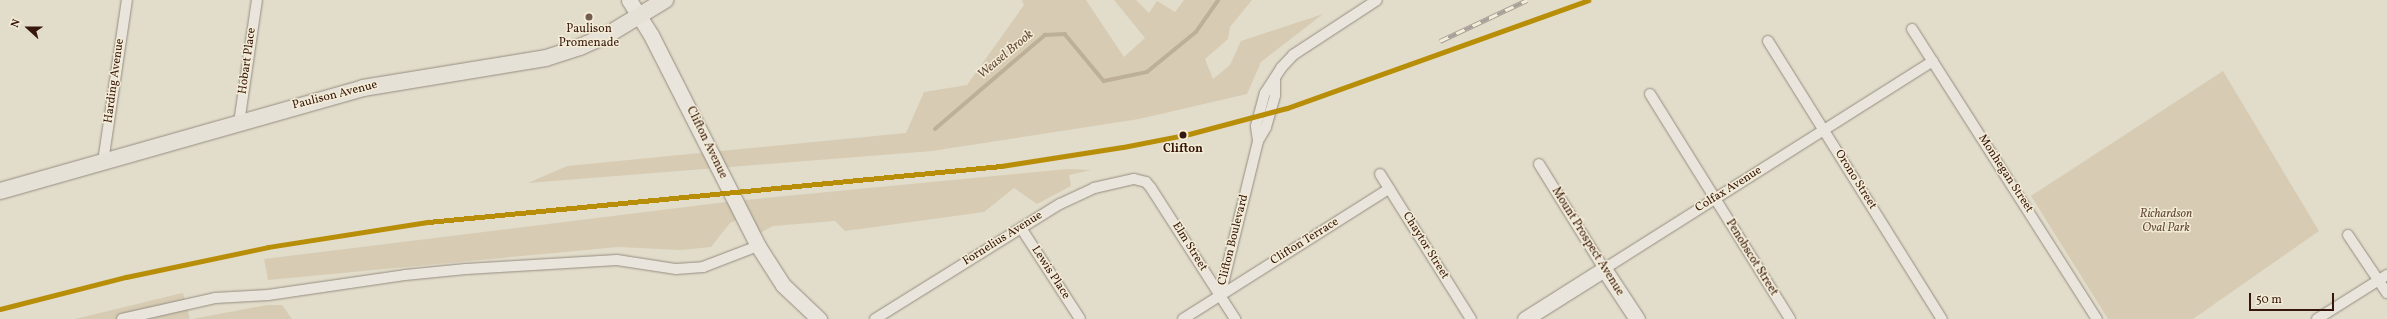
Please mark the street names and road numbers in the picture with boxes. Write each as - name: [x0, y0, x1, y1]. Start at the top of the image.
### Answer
- street label: Hobart Place: [236, 27, 260, 95]
- street label: Harding Avenue: [102, 38, 128, 124]
- street label: Paulison Avenue: [291, 78, 379, 114]
- street label: Clifton Avenue: [682, 105, 730, 181]
- street label: Monhegan Street: [1974, 132, 2036, 216]
- street label: Orono Street: [1831, 148, 1879, 212]
- street label: Colfax Avenue: [1693, 164, 1765, 216]
- street label: Mount Prospect Avenue: [1548, 185, 1626, 299]
- street label: Clifton Boulevard: [1216, 193, 1252, 287]
- street label: Fornelius Avenue: [961, 209, 1045, 269]
- street label: Chaytor Street: [1399, 210, 1451, 282]
- street label: Clifton Terrace: [1268, 215, 1342, 269]
- street label: Penobscot Street: [1722, 217, 1780, 299]
- street label: Elm Street: [1168, 220, 1210, 274]
- street label: Lewis Place: [1028, 244, 1072, 302]

